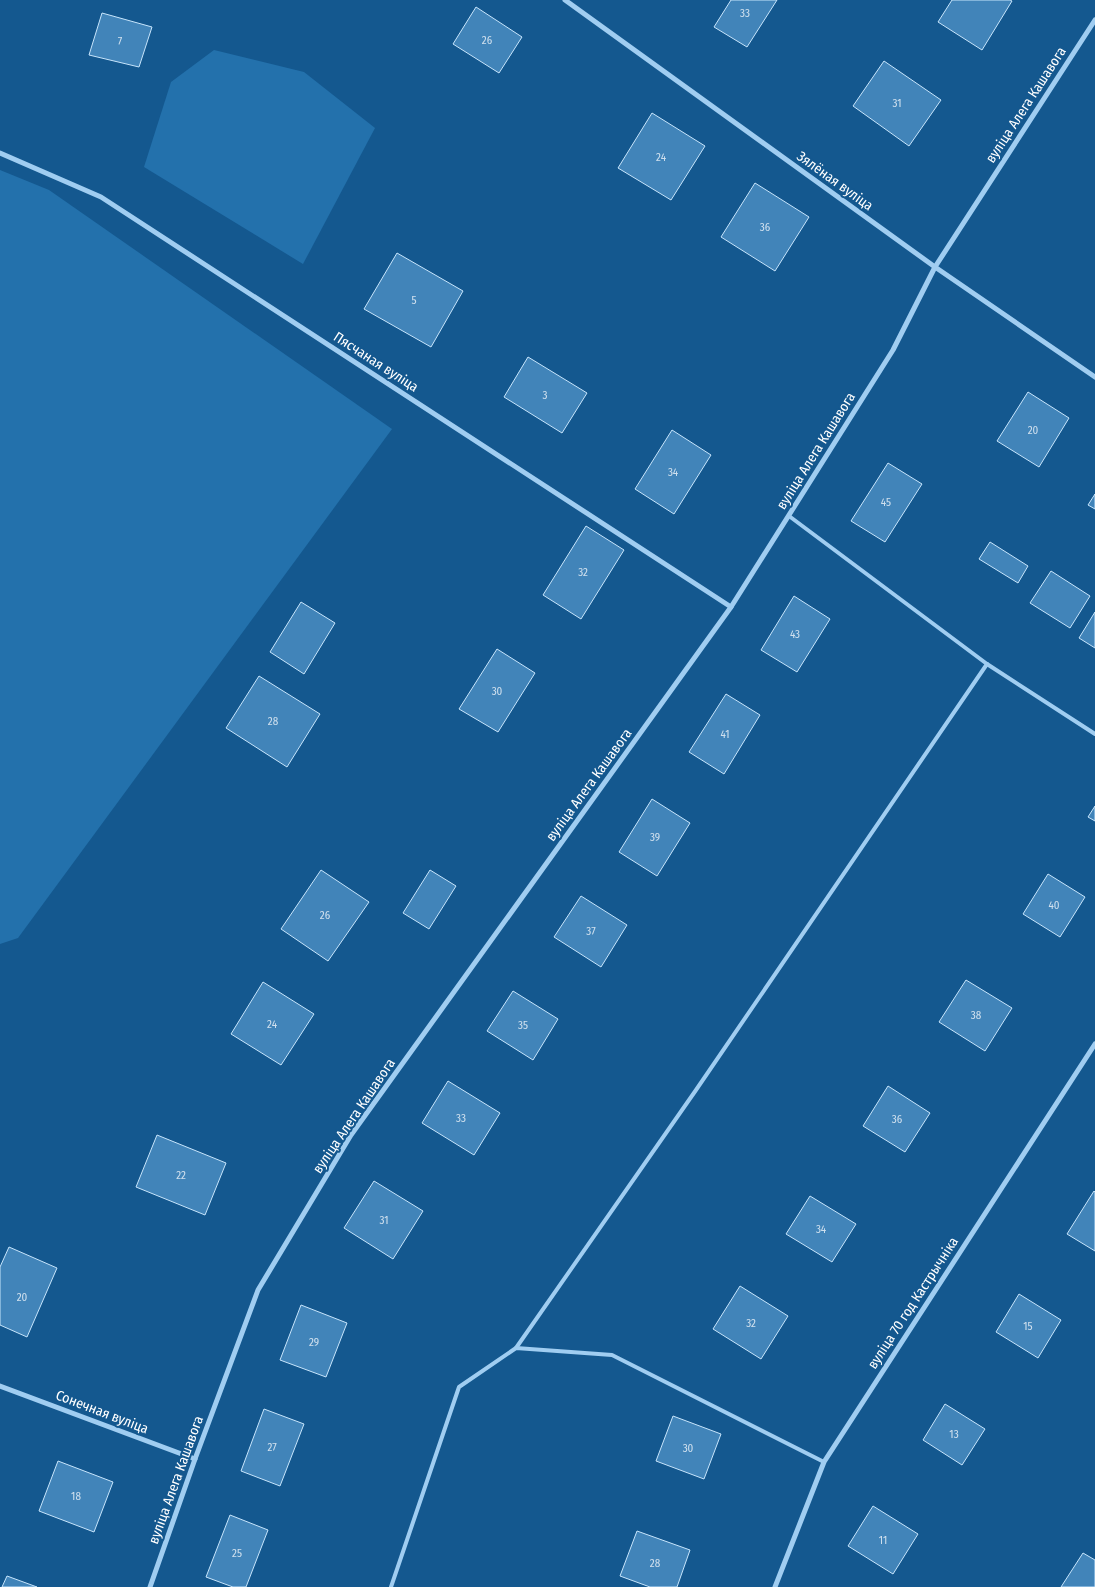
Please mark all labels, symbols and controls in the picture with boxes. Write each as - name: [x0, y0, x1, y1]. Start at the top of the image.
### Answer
- house number: 33: [740, 7, 750, 20]
- house number: 26: [482, 34, 493, 47]
- house number: 7: [118, 35, 123, 48]
- street label: вуліца Алега Кашавога: [982, 44, 1070, 166]
- house number: 31: [893, 97, 902, 110]
- street label: Зялёная вуліца: [794, 148, 877, 214]
- house number: 24: [656, 151, 667, 164]
- house number: 36: [760, 221, 771, 234]
- house number: 5: [411, 294, 417, 307]
- street label: Пясчаная вуліца: [330, 328, 422, 396]
- house number: 3: [543, 389, 548, 402]
- street label: вуліца Алега Кашавога: [773, 389, 859, 513]
- house number: 20: [1028, 424, 1039, 437]
- house number: 34: [668, 466, 679, 479]
- house number: 45: [881, 496, 891, 509]
- house number: 32: [578, 566, 588, 579]
- house number: 43: [790, 628, 800, 641]
- house number: 30: [492, 685, 503, 698]
- house number: 28: [268, 715, 279, 728]
- street label: вуліца Алега Кашавога: [542, 725, 636, 845]
- house number: 41: [720, 728, 730, 741]
- house number: 39: [650, 831, 660, 844]
- house number: 40: [1048, 899, 1060, 912]
- house number: 26: [320, 909, 331, 922]
- house number: 37: [586, 925, 596, 938]
- house number: 38: [971, 1009, 982, 1022]
- house number: 24: [267, 1018, 278, 1031]
- house number: 35: [518, 1019, 528, 1032]
- street label: вуліца Алега Кашавога: [309, 1055, 399, 1177]
- house number: 33: [456, 1112, 466, 1125]
- house number: 36: [892, 1113, 903, 1126]
- house number: 22: [176, 1169, 186, 1182]
- house number: 31: [380, 1214, 389, 1227]
- house number: 34: [816, 1223, 827, 1236]
- street label: вуліца 70 год Кастрычніка: [864, 1234, 962, 1372]
- house number: 20: [17, 1291, 28, 1304]
- house number: 32: [746, 1317, 756, 1330]
- house number: 15: [1023, 1320, 1033, 1333]
- house number: 29: [309, 1336, 319, 1349]
- street label: Сонечная вуліца: [53, 1387, 151, 1438]
- street label: вуліца Алега Кашавога: [145, 1414, 207, 1546]
- house number: 13: [949, 1428, 959, 1441]
- house number: 27: [267, 1441, 277, 1454]
- house number: 30: [683, 1442, 694, 1455]
- house number: 18: [71, 1490, 81, 1503]
- house number: 11: [879, 1534, 887, 1547]
- house number: 25: [232, 1547, 242, 1560]
- house number: 28: [650, 1557, 661, 1570]

